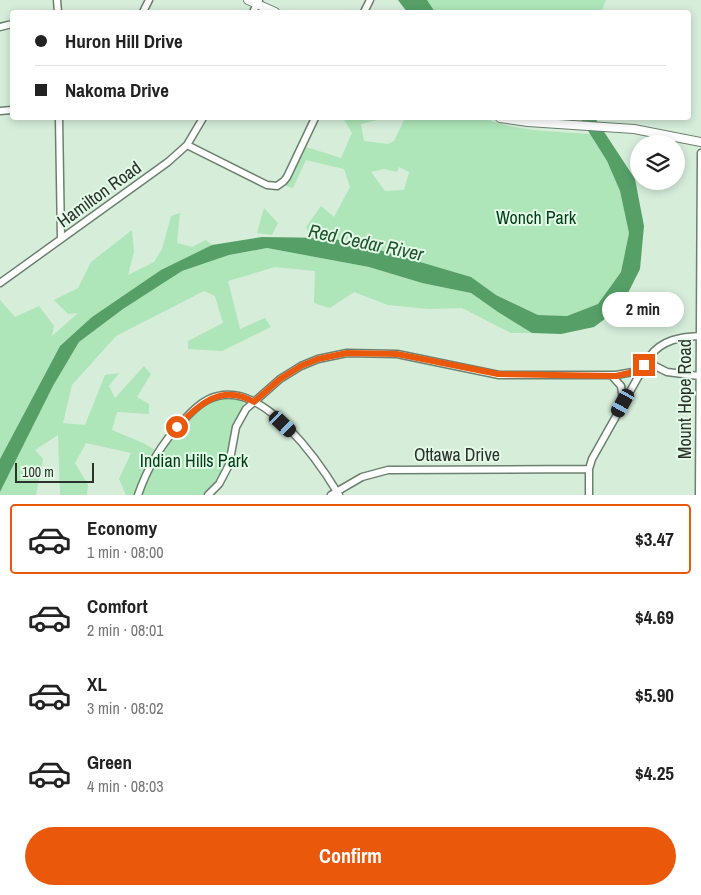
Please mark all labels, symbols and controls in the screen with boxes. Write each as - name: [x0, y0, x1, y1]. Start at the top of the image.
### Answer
- text: Huron Hill Drive: [65, 28, 183, 54]
- text: Nakoma Drive: [65, 77, 169, 103]
- map controls: [630, 135, 685, 190]
- button: layers: [630, 135, 685, 190]
- street label: Hamilton Road: [52, 155, 146, 233]
- park label: Wonch Park: [496, 205, 577, 230]
- water label: Red Cedar River: [306, 217, 427, 267]
- callout: 2 min: [603, 292, 685, 328]
- text: 2 min: [626, 298, 660, 320]
- street label: Mount Hope Road: [672, 339, 697, 459]
- route end: [633, 354, 655, 376]
- car: [609, 386, 636, 420]
- car: [266, 408, 299, 440]
- route start: [166, 416, 188, 438]
- street label: Ottawa Drive: [414, 442, 500, 467]
- park label: Indian Hills Park: [140, 448, 249, 473]
- scale bar: [15, 460, 94, 483]
- text: 100 m: [22, 463, 54, 481]
- text: Economy: [87, 515, 157, 541]
- icon: car: [27, 517, 72, 562]
- text: $3.47: [635, 526, 674, 552]
- text: 1 min · 08:00: [87, 541, 164, 563]
- text: Comfort: [87, 593, 148, 619]
- icon: car: [27, 595, 72, 640]
- text: $4.69: [635, 604, 674, 630]
- text: 2 min · 08:01: [87, 619, 164, 641]
- text: XL: [87, 671, 107, 697]
- icon: car: [27, 673, 72, 718]
- text: $5.90: [635, 682, 674, 708]
- text: 3 min · 08:02: [87, 697, 164, 719]
- text: Green: [87, 749, 132, 775]
- icon: car: [27, 751, 72, 796]
- text: $4.25: [635, 760, 674, 786]
- text: 4 min · 08:03: [87, 775, 164, 797]
- button: Confirm: [25, 827, 676, 885]

